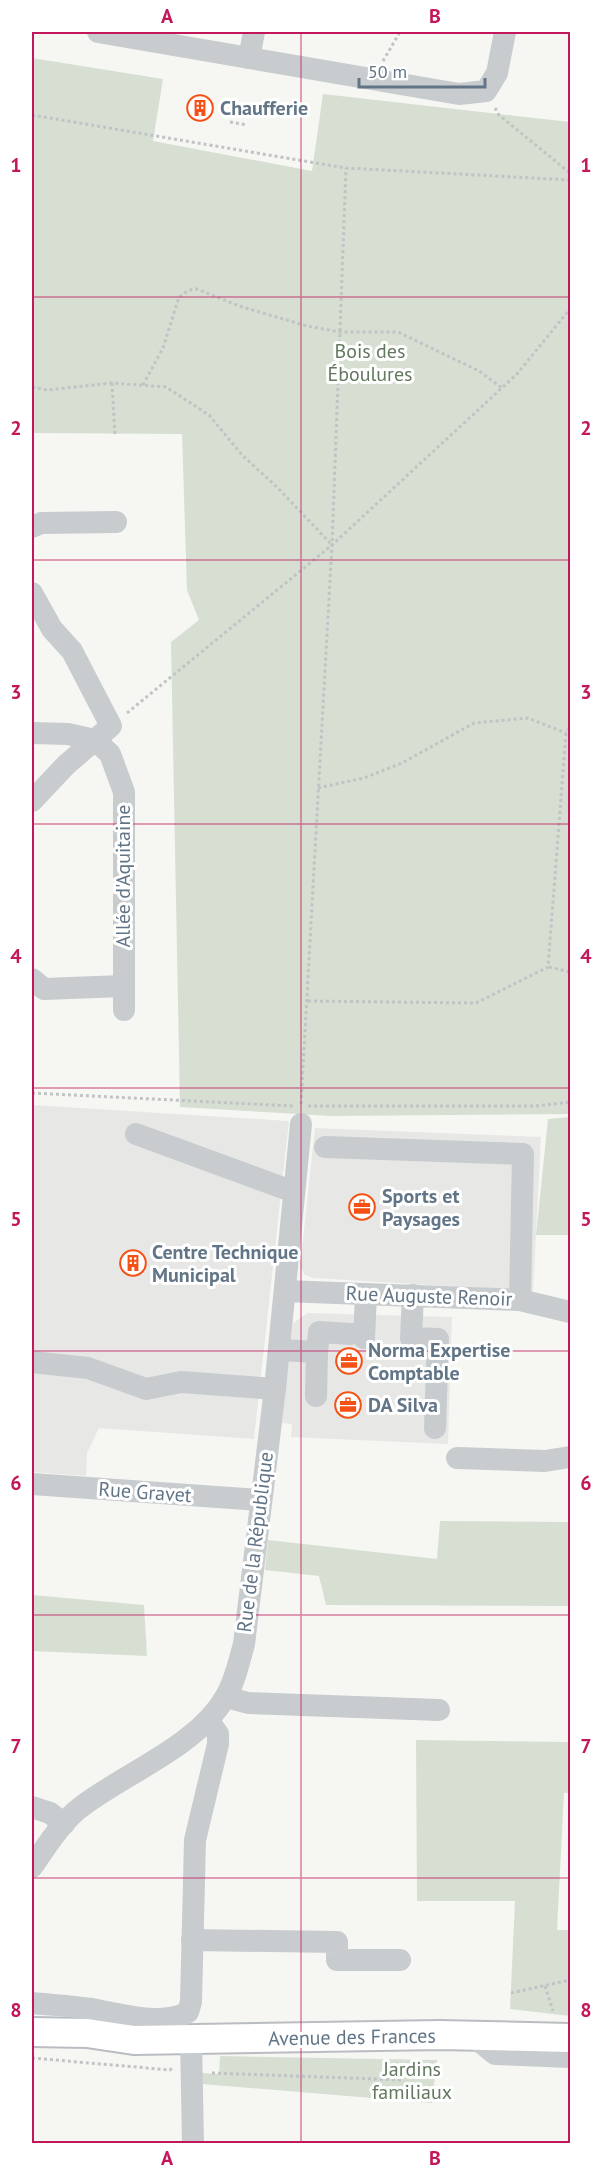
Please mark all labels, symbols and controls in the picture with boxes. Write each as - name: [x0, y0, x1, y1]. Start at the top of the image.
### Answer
- text: A: [161, 3, 174, 29]
- text: B: [429, 3, 441, 29]
- scale bar: [359, 51, 485, 89]
- text: 50 m: [368, 60, 407, 83]
- building icon: Chaufferie: [185, 93, 215, 123]
- place label: Chaufferie: [220, 95, 308, 121]
- text: 1: [10, 152, 22, 178]
- text: 1: [580, 152, 592, 178]
- park label: Bois des Éboulures: [327, 338, 413, 387]
- text: 2: [10, 415, 22, 441]
- text: 2: [580, 415, 592, 441]
- text: 3: [10, 679, 22, 705]
- text: 3: [580, 679, 592, 705]
- street label: Allée d'Aquitaine: [110, 805, 136, 947]
- text: 4: [10, 943, 22, 969]
- text: 4: [580, 943, 592, 969]
- place label: Sports et Paysages: [382, 1183, 460, 1232]
- office icon: Sports et Paysages: [347, 1192, 377, 1222]
- text: 5: [10, 1206, 22, 1232]
- text: 5: [580, 1206, 592, 1232]
- place label: Centre Technique Municipal: [152, 1239, 298, 1288]
- building icon: Centre Technique Municipal: [118, 1248, 148, 1278]
- street label: Rue Auguste Renoir: [345, 1280, 513, 1312]
- place label: Norma Expertise Comptable: [368, 1337, 510, 1386]
- office icon: Norma Expertise Comptable: [334, 1346, 364, 1376]
- office icon: DA Silva: [333, 1390, 363, 1420]
- place label: DA Silva: [368, 1392, 438, 1418]
- street label: Rue de la République: [231, 1450, 279, 1634]
- text: 6: [10, 1470, 22, 1496]
- text: 6: [580, 1470, 592, 1496]
- street label: Rue Gravet: [98, 1476, 193, 1508]
- text: 7: [10, 1733, 22, 1759]
- text: 7: [580, 1733, 592, 1759]
- text: 8: [10, 1997, 22, 2023]
- text: 8: [580, 1997, 592, 2023]
- street label: Avenue des Frances: [268, 2023, 436, 2051]
- park label: Jardins familiaux: [372, 2056, 452, 2105]
- text: A: [161, 2145, 174, 2171]
- text: B: [429, 2145, 441, 2171]

